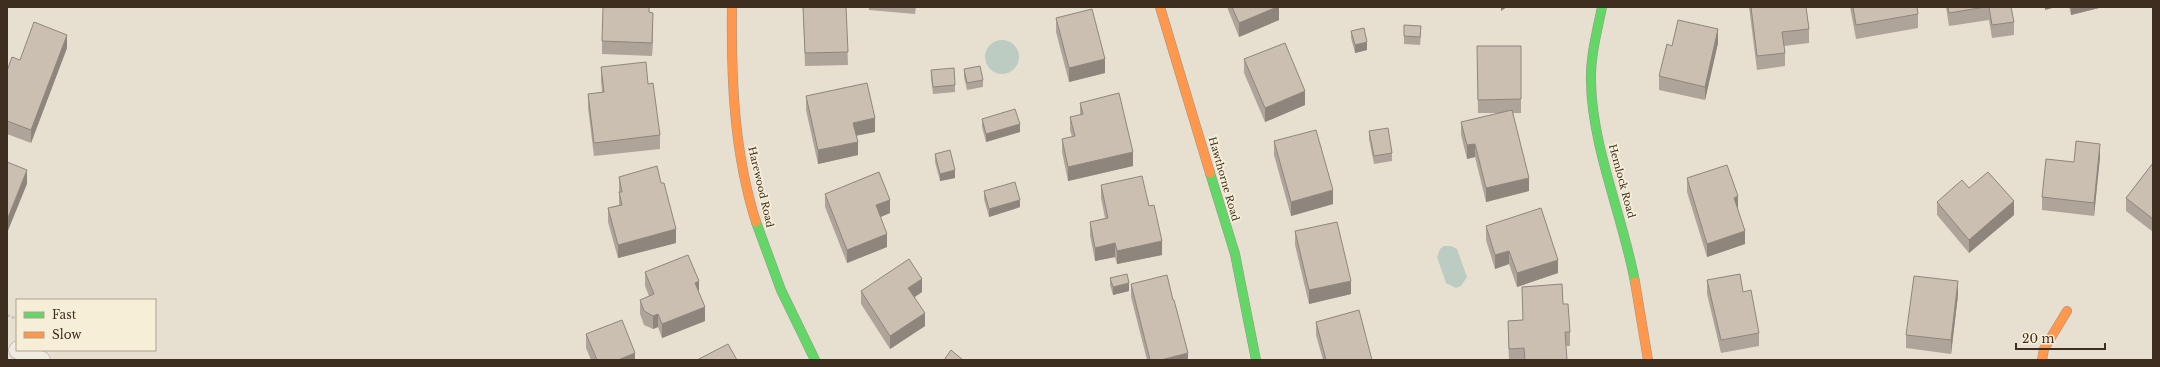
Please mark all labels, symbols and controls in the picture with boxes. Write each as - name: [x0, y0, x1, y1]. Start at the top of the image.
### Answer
- street label: Hawthorne Road: [1206, 135, 1242, 223]
- street label: Hemlock Road: [1606, 143, 1638, 220]
- street label: Harewood Road: [745, 145, 777, 229]
- legend: [16, 299, 156, 351]
- text: Fast: [52, 307, 77, 322]
- scale bar: [2016, 325, 2105, 351]
- text: Slow: [52, 327, 82, 342]
- text: 20 m: [2022, 331, 2054, 346]

